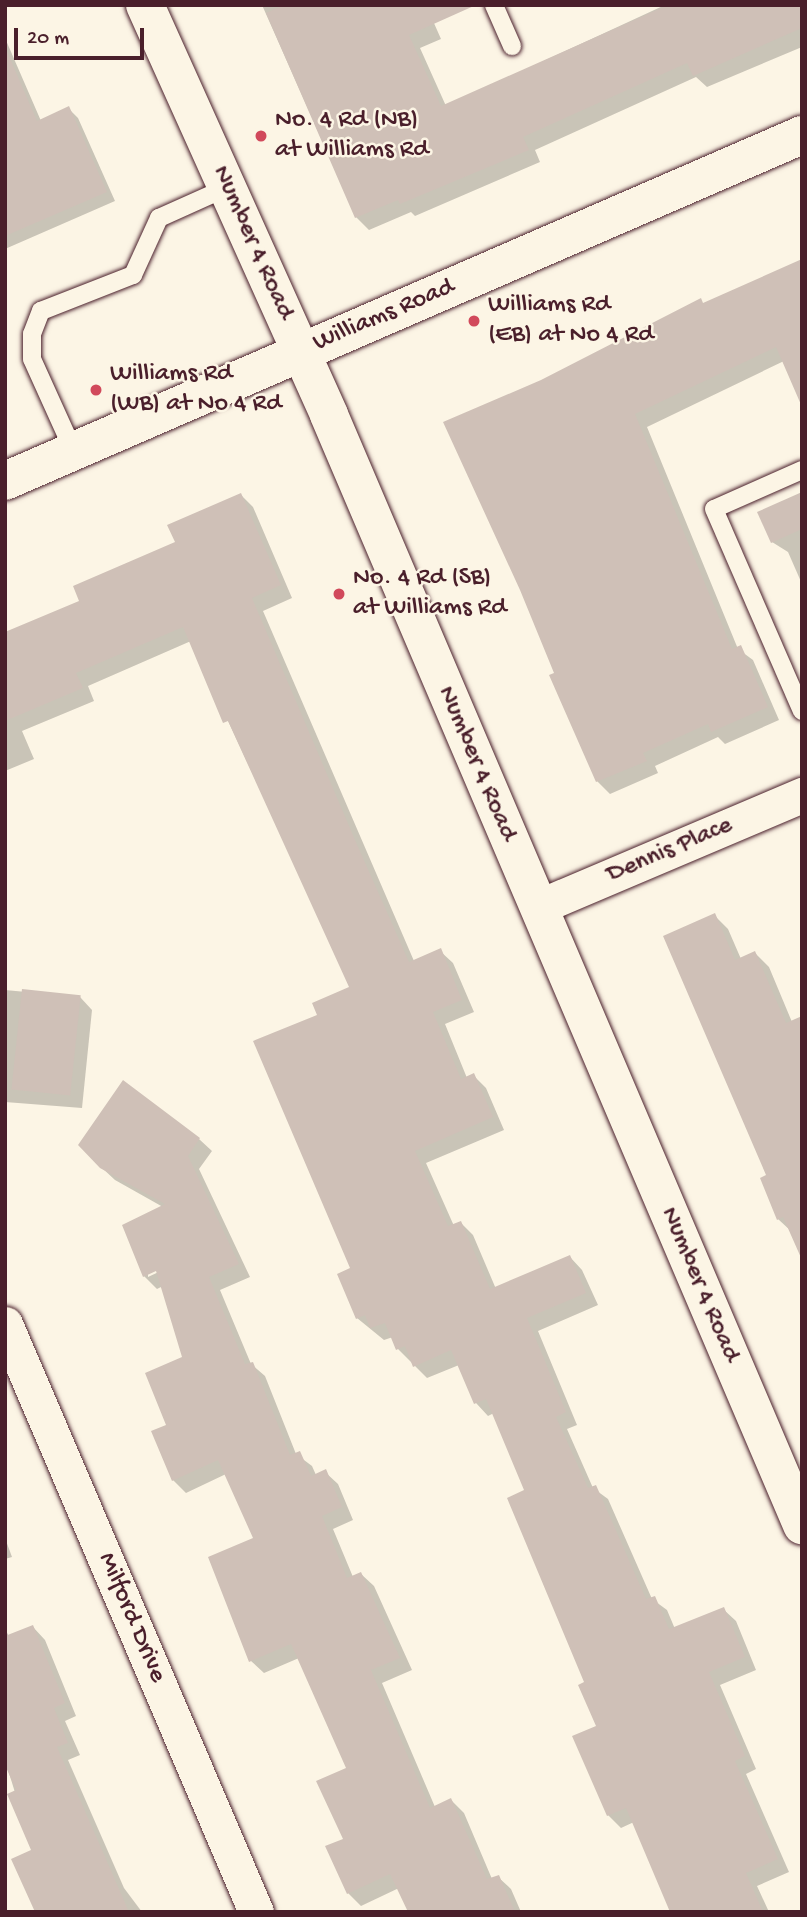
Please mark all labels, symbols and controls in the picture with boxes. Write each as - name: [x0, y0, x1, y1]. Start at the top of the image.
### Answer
- scale bar: [18, 14, 147, 58]
- text: 20 m: [27, 27, 69, 52]
- place label: No. 4 Rd (NB) at Williams Rd: [275, 105, 429, 166]
- marker: No. 4 Rd (NB) at Williams Rd: [253, 128, 269, 144]
- street label: Number 4 Road: [204, 161, 300, 325]
- street label: Williams Road: [309, 272, 459, 360]
- place label: Williams Rd (EB) at No 4 Rd: [488, 290, 654, 352]
- marker: Williams Rd (EB) at No 4 Rd: [466, 313, 482, 329]
- place label: Williams Rd (WB) at No 4 Rd: [110, 359, 281, 420]
- marker: Williams Rd (WB) at No 4 Rd: [88, 382, 104, 398]
- place label: No. 4 Rd (SB) at Williams Rd: [353, 563, 507, 624]
- marker: No. 4 Rd (SB) at Williams Rd: [331, 586, 347, 602]
- street label: Number 4 Road: [429, 682, 523, 846]
- street label: Dennis Place: [603, 811, 737, 891]
- street label: Number 4 Road: [652, 1203, 746, 1367]
- street label: Milford Drive: [90, 1548, 172, 1688]

